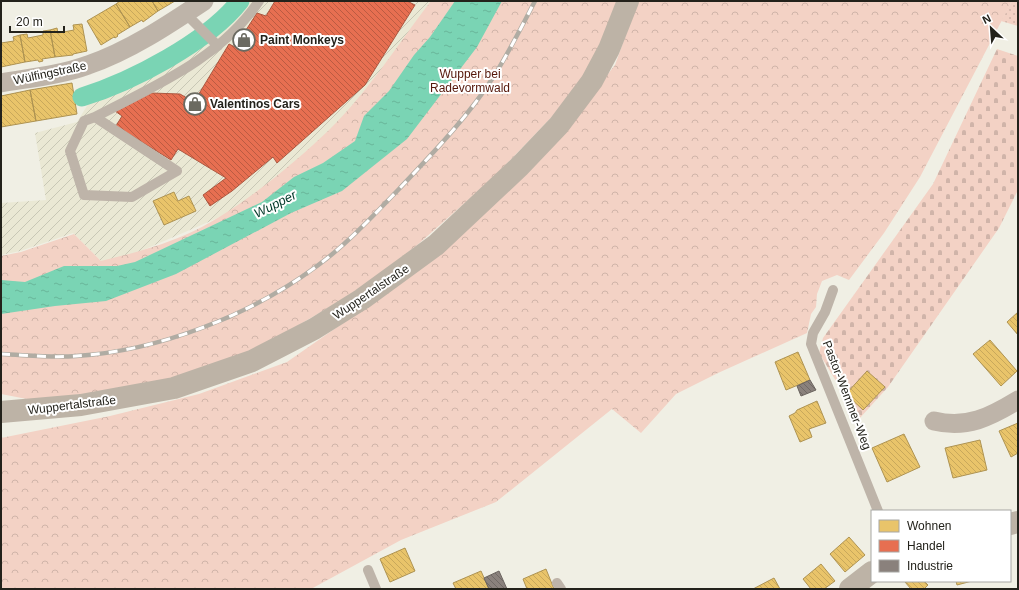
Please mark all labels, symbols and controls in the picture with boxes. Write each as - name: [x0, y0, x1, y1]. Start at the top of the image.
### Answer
- scale bar: [10, 8, 64, 34]
- north arrow: [971, 8, 1011, 48]
- text: N: [980, 12, 993, 26]
- text: 20 m: [16, 15, 43, 29]
- shop icon: Paint Monkeys: [231, 27, 257, 53]
- place label: Paint Monkeys: [260, 33, 344, 47]
- street label: Wülfingstraße: [12, 58, 88, 88]
- park label: Wupper bei Radevormwald: [430, 67, 510, 95]
- shop icon: Valentinos Cars: [182, 91, 208, 117]
- place label: Valentinos Cars: [210, 97, 300, 111]
- water label: Wupper: [251, 187, 299, 221]
- street label: Wuppertalstraße: [330, 261, 412, 323]
- street label: Pastor-Wemmer-Weg: [820, 339, 874, 451]
- street label: Wuppertalstraße: [27, 393, 117, 417]
- legend: [871, 510, 1011, 582]
- text: Wohnen: [907, 519, 951, 533]
- text: Handel: [907, 539, 945, 553]
- text: Industrie: [907, 559, 953, 573]

